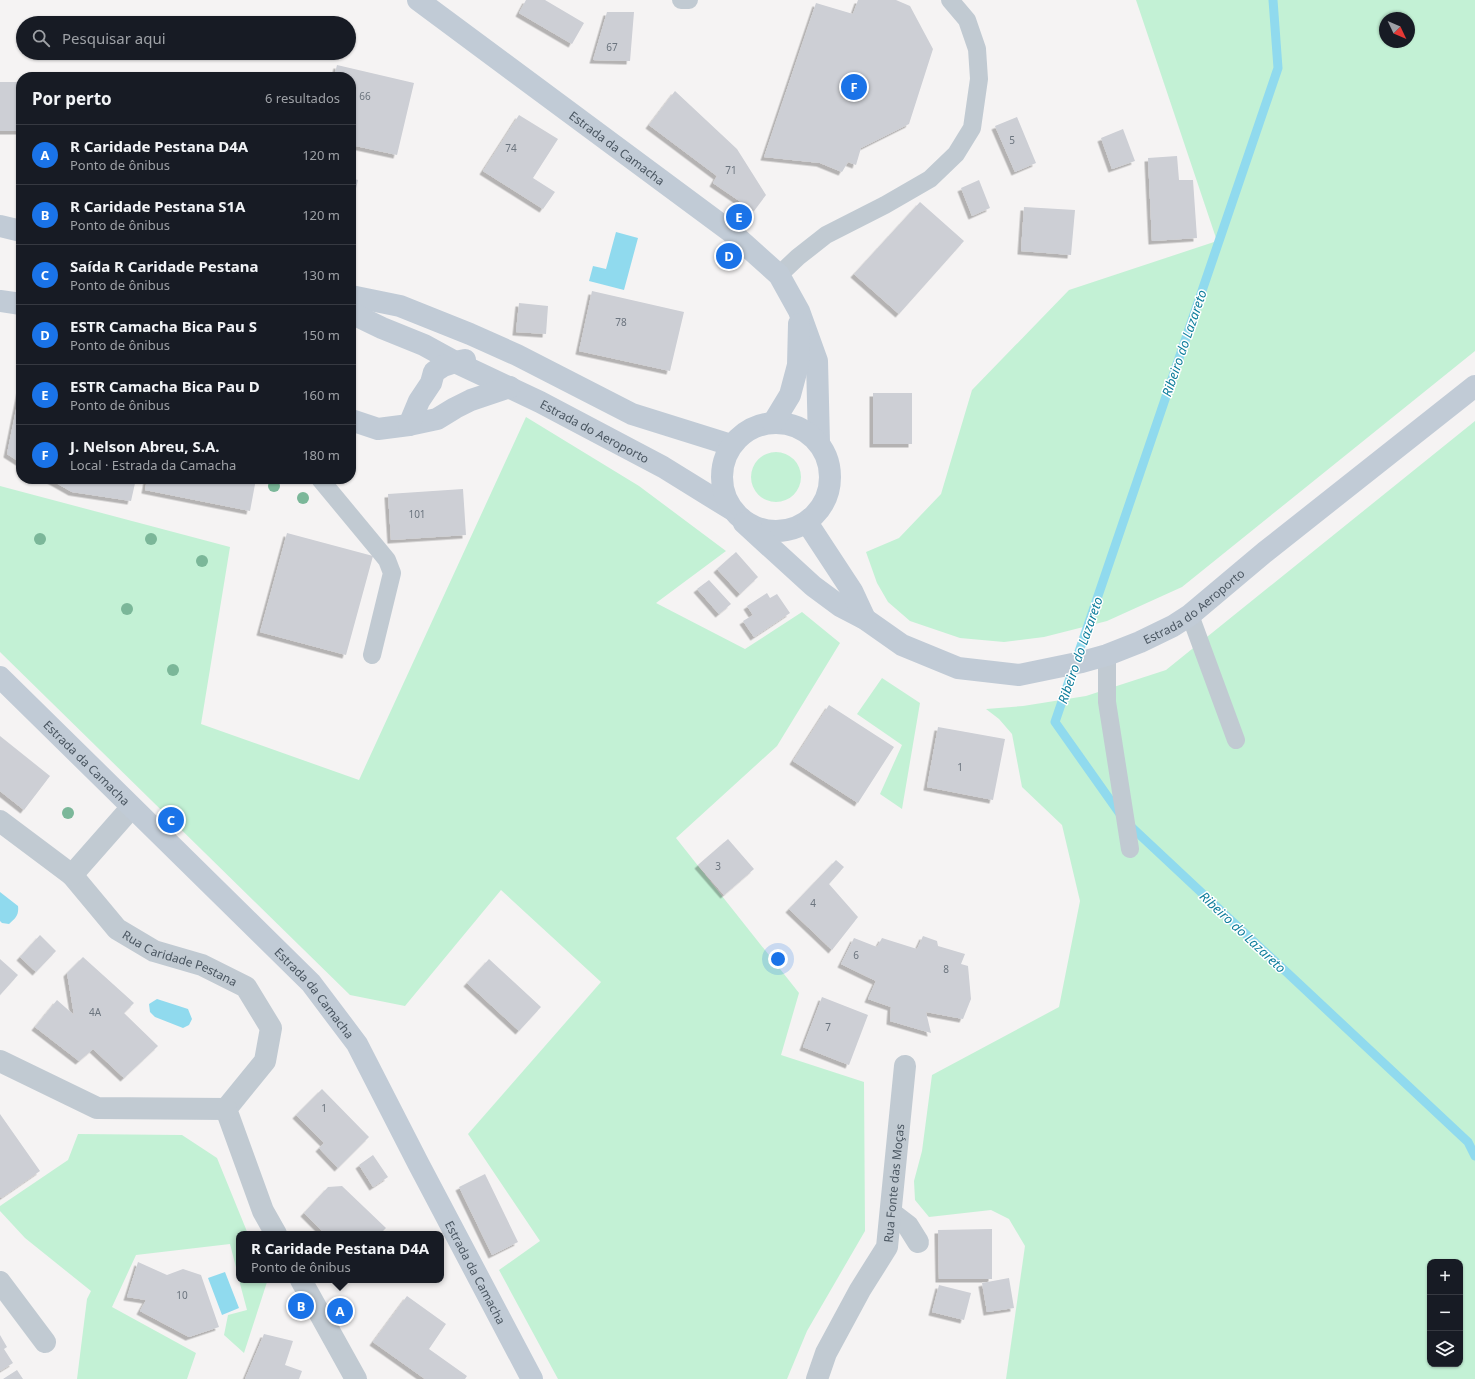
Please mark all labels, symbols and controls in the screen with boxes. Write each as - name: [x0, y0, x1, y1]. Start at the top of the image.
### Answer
- north arrow: [1379, 12, 1415, 48]
- search box: [16, 16, 356, 60]
- icon: search: [30, 27, 52, 49]
- text: Pesquisar aqui: [62, 28, 166, 48]
- house number: 67: [606, 40, 618, 54]
- pin: F: [841, 72, 867, 102]
- text: Por perto: [32, 87, 112, 110]
- text: 6 resultados: [265, 89, 340, 107]
- house number: 66: [359, 89, 371, 103]
- street label: Estrada da Camacha: [566, 107, 668, 189]
- house number: 5: [1009, 133, 1015, 147]
- text: R Caridade Pestana D4A: [70, 136, 248, 156]
- house number: 74: [505, 141, 517, 155]
- text: A: [41, 146, 50, 164]
- text: 120 m: [302, 146, 340, 164]
- text: Ponto de ônibus: [70, 156, 170, 174]
- house number: 71: [725, 163, 737, 177]
- text: R Caridade Pestana S1A: [70, 196, 246, 216]
- pin: E: [726, 202, 752, 232]
- text: B: [41, 206, 49, 224]
- text: 120 m: [302, 206, 340, 224]
- text: Ponto de ônibus: [70, 216, 170, 234]
- pin: D: [716, 241, 742, 271]
- text: Saída R Caridade Pestana: [70, 256, 258, 276]
- text: C: [41, 266, 49, 284]
- text: 130 m: [302, 266, 340, 284]
- text: Ponto de ônibus: [70, 276, 170, 294]
- water label: Ribeiro do Lazareto: [1157, 287, 1211, 399]
- house number: 78: [615, 315, 627, 329]
- text: ESTR Camacha Bica Pau S: [70, 316, 257, 336]
- text: D: [40, 326, 50, 344]
- text: 150 m: [302, 326, 340, 344]
- text: Ponto de ônibus: [70, 336, 170, 354]
- text: ESTR Camacha Bica Pau D: [70, 376, 260, 396]
- text: E: [41, 386, 49, 404]
- text: 160 m: [302, 386, 340, 404]
- street label: Estrada do Aeroporto: [537, 395, 652, 467]
- text: Ponto de ônibus: [70, 396, 170, 414]
- text: J. Nelson Abreu, S.A.: [70, 436, 219, 456]
- text: F: [41, 446, 49, 464]
- text: 180 m: [302, 446, 340, 464]
- text: Local · Estrada da Camacha: [70, 456, 236, 474]
- house number: 101: [408, 507, 426, 521]
- street label: Estrada do Aeroporto: [1140, 564, 1248, 648]
- water label: Ribeiro do Lazareto: [1053, 594, 1107, 706]
- street label: Estrada da Camacha: [40, 716, 134, 809]
- house number: 1: [957, 760, 963, 774]
- pin: C: [158, 805, 184, 835]
- house number: 3: [715, 859, 721, 873]
- water label: Ribeiro do Lazareto: [1196, 887, 1290, 977]
- house number: 4: [810, 896, 816, 910]
- street label: Rua Caridade Pestana: [119, 926, 240, 990]
- street label: Estrada da Camacha: [271, 943, 358, 1042]
- house number: 6: [853, 948, 859, 962]
- your location: [768, 949, 788, 969]
- house number: 8: [943, 962, 949, 976]
- house number: 4A: [89, 1005, 102, 1019]
- house number: 7: [825, 1020, 831, 1034]
- house number: 1: [321, 1101, 327, 1115]
- street label: Rua Fonte das Moças: [879, 1123, 908, 1243]
- street label: Estrada da Camacha: [441, 1217, 510, 1327]
- popup: [236, 1231, 444, 1283]
- text: R Caridade Pestana D4A: [251, 1238, 429, 1258]
- text: Ponto de ônibus: [251, 1258, 351, 1276]
- map controls: [1427, 1259, 1463, 1367]
- button: +: [1427, 1259, 1463, 1295]
- house number: 10: [176, 1288, 188, 1302]
- pin: B: [288, 1291, 314, 1321]
- button: −: [1427, 1295, 1463, 1331]
- pin: A: [327, 1296, 353, 1326]
- button: layers: [1427, 1331, 1463, 1367]

